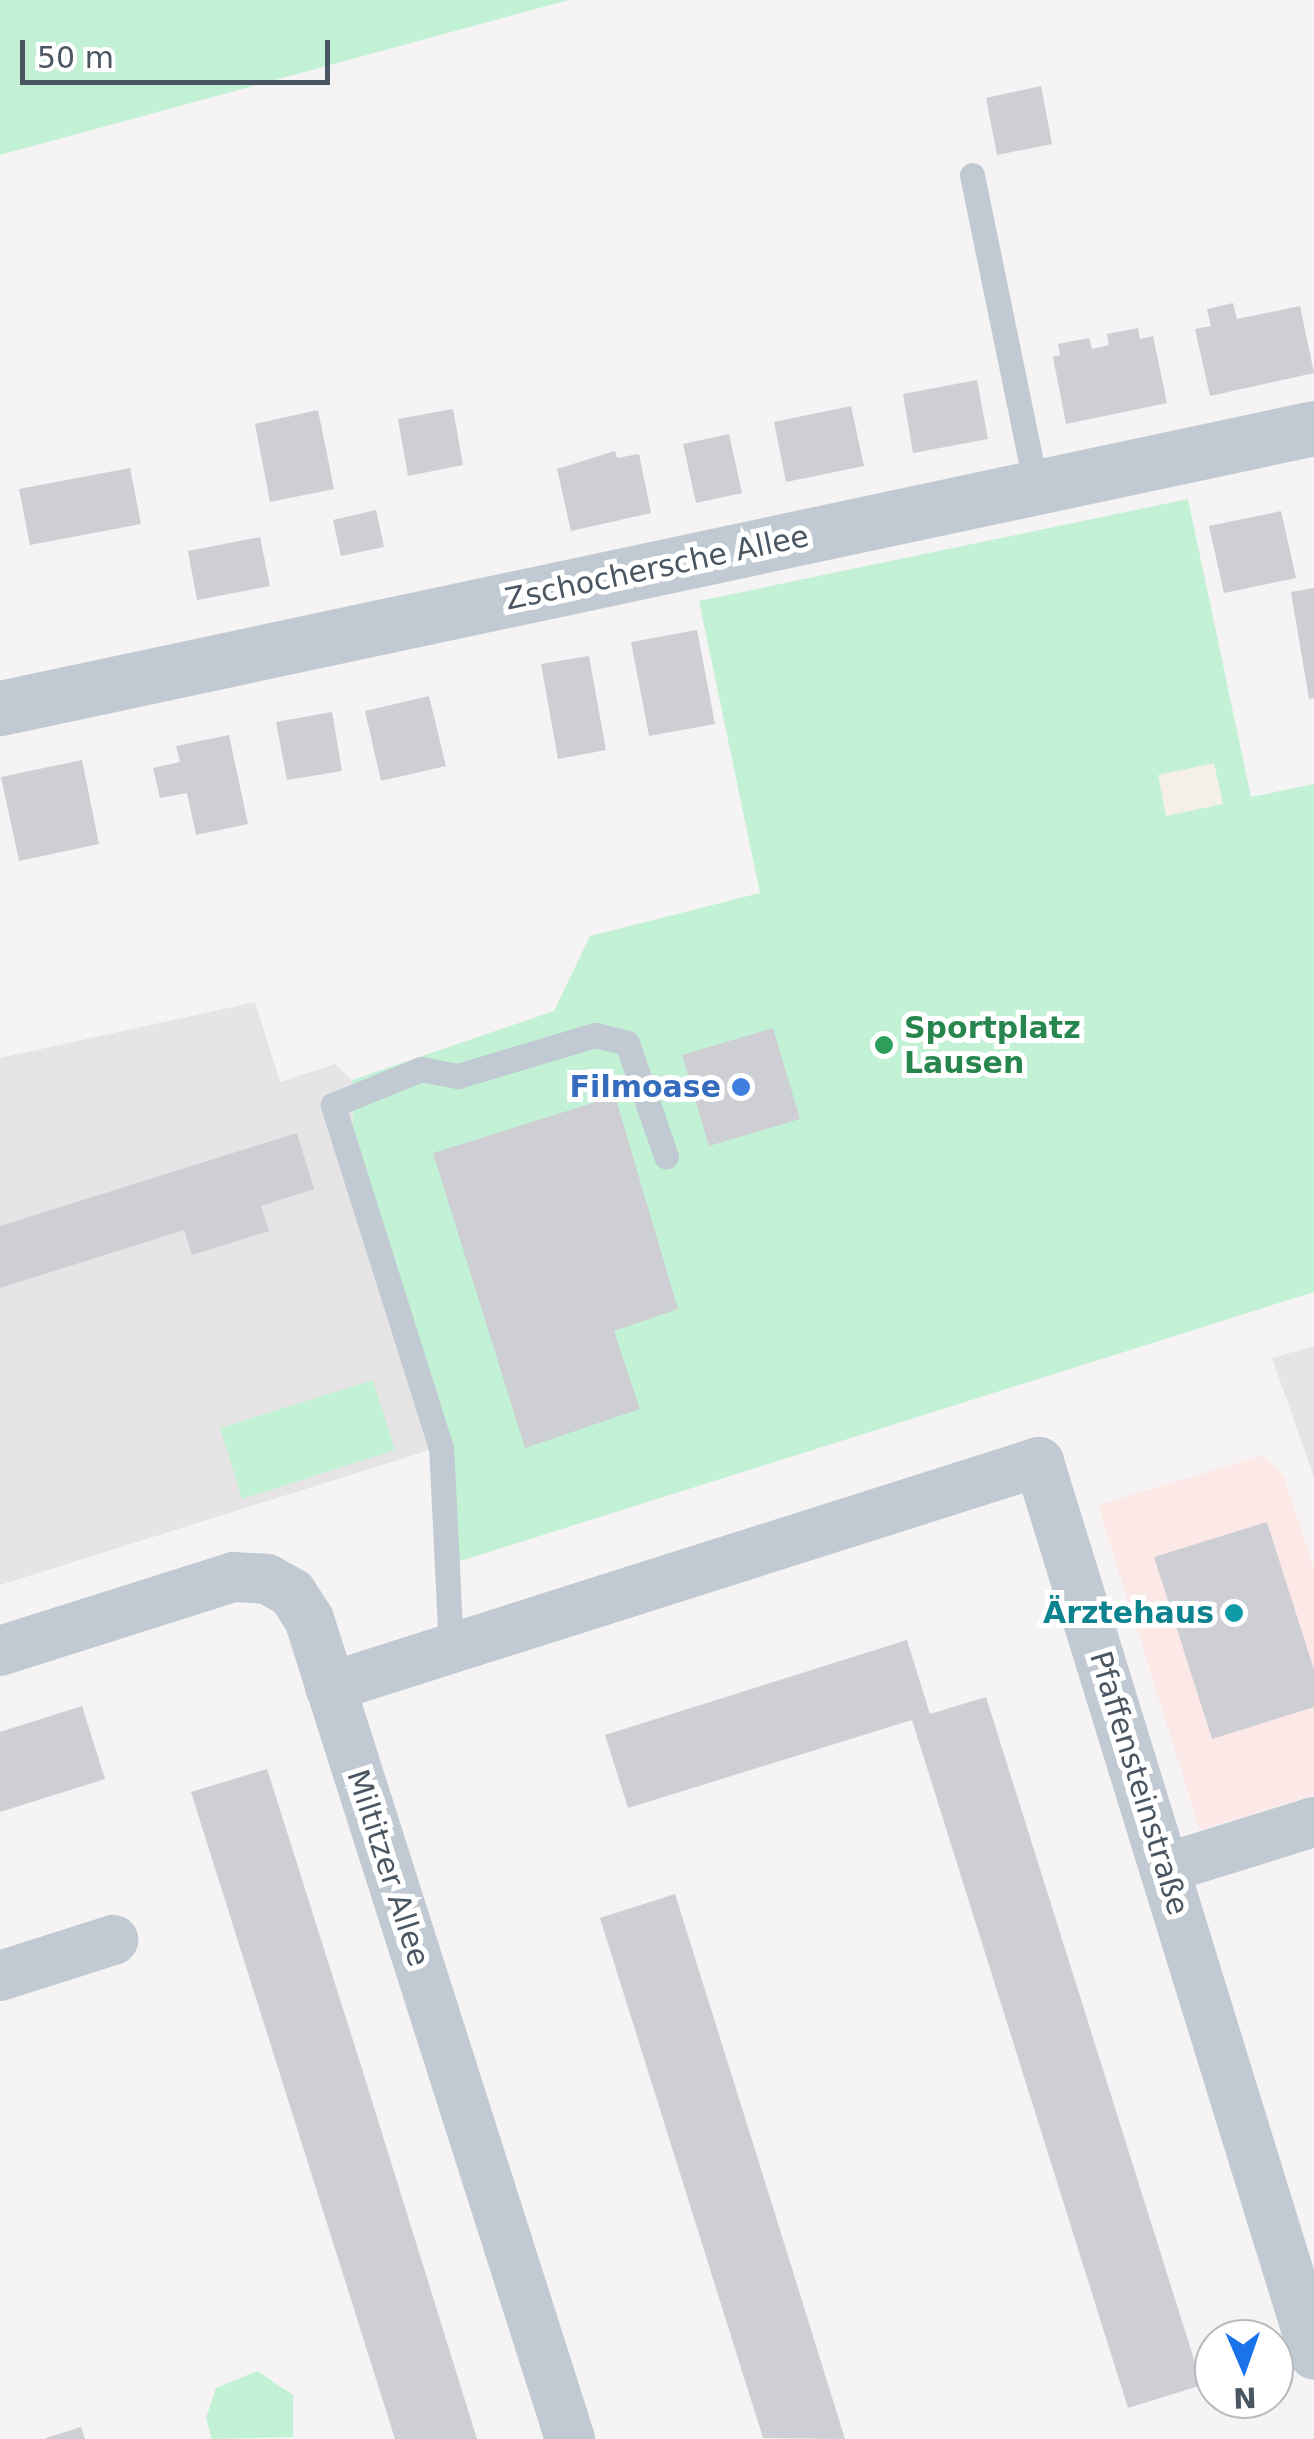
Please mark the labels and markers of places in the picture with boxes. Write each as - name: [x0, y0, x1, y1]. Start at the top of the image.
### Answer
- place label: Sportplatz Lausen: [904, 1010, 1081, 1080]
- marker: Sportplatz Lausen: [873, 1034, 895, 1056]
- place label: Filmoase: [570, 1069, 721, 1105]
- marker: Filmoase: [730, 1076, 752, 1098]
- place label: Ärztehaus: [1043, 1595, 1214, 1631]
- marker: Ärztehaus: [1223, 1602, 1245, 1624]

